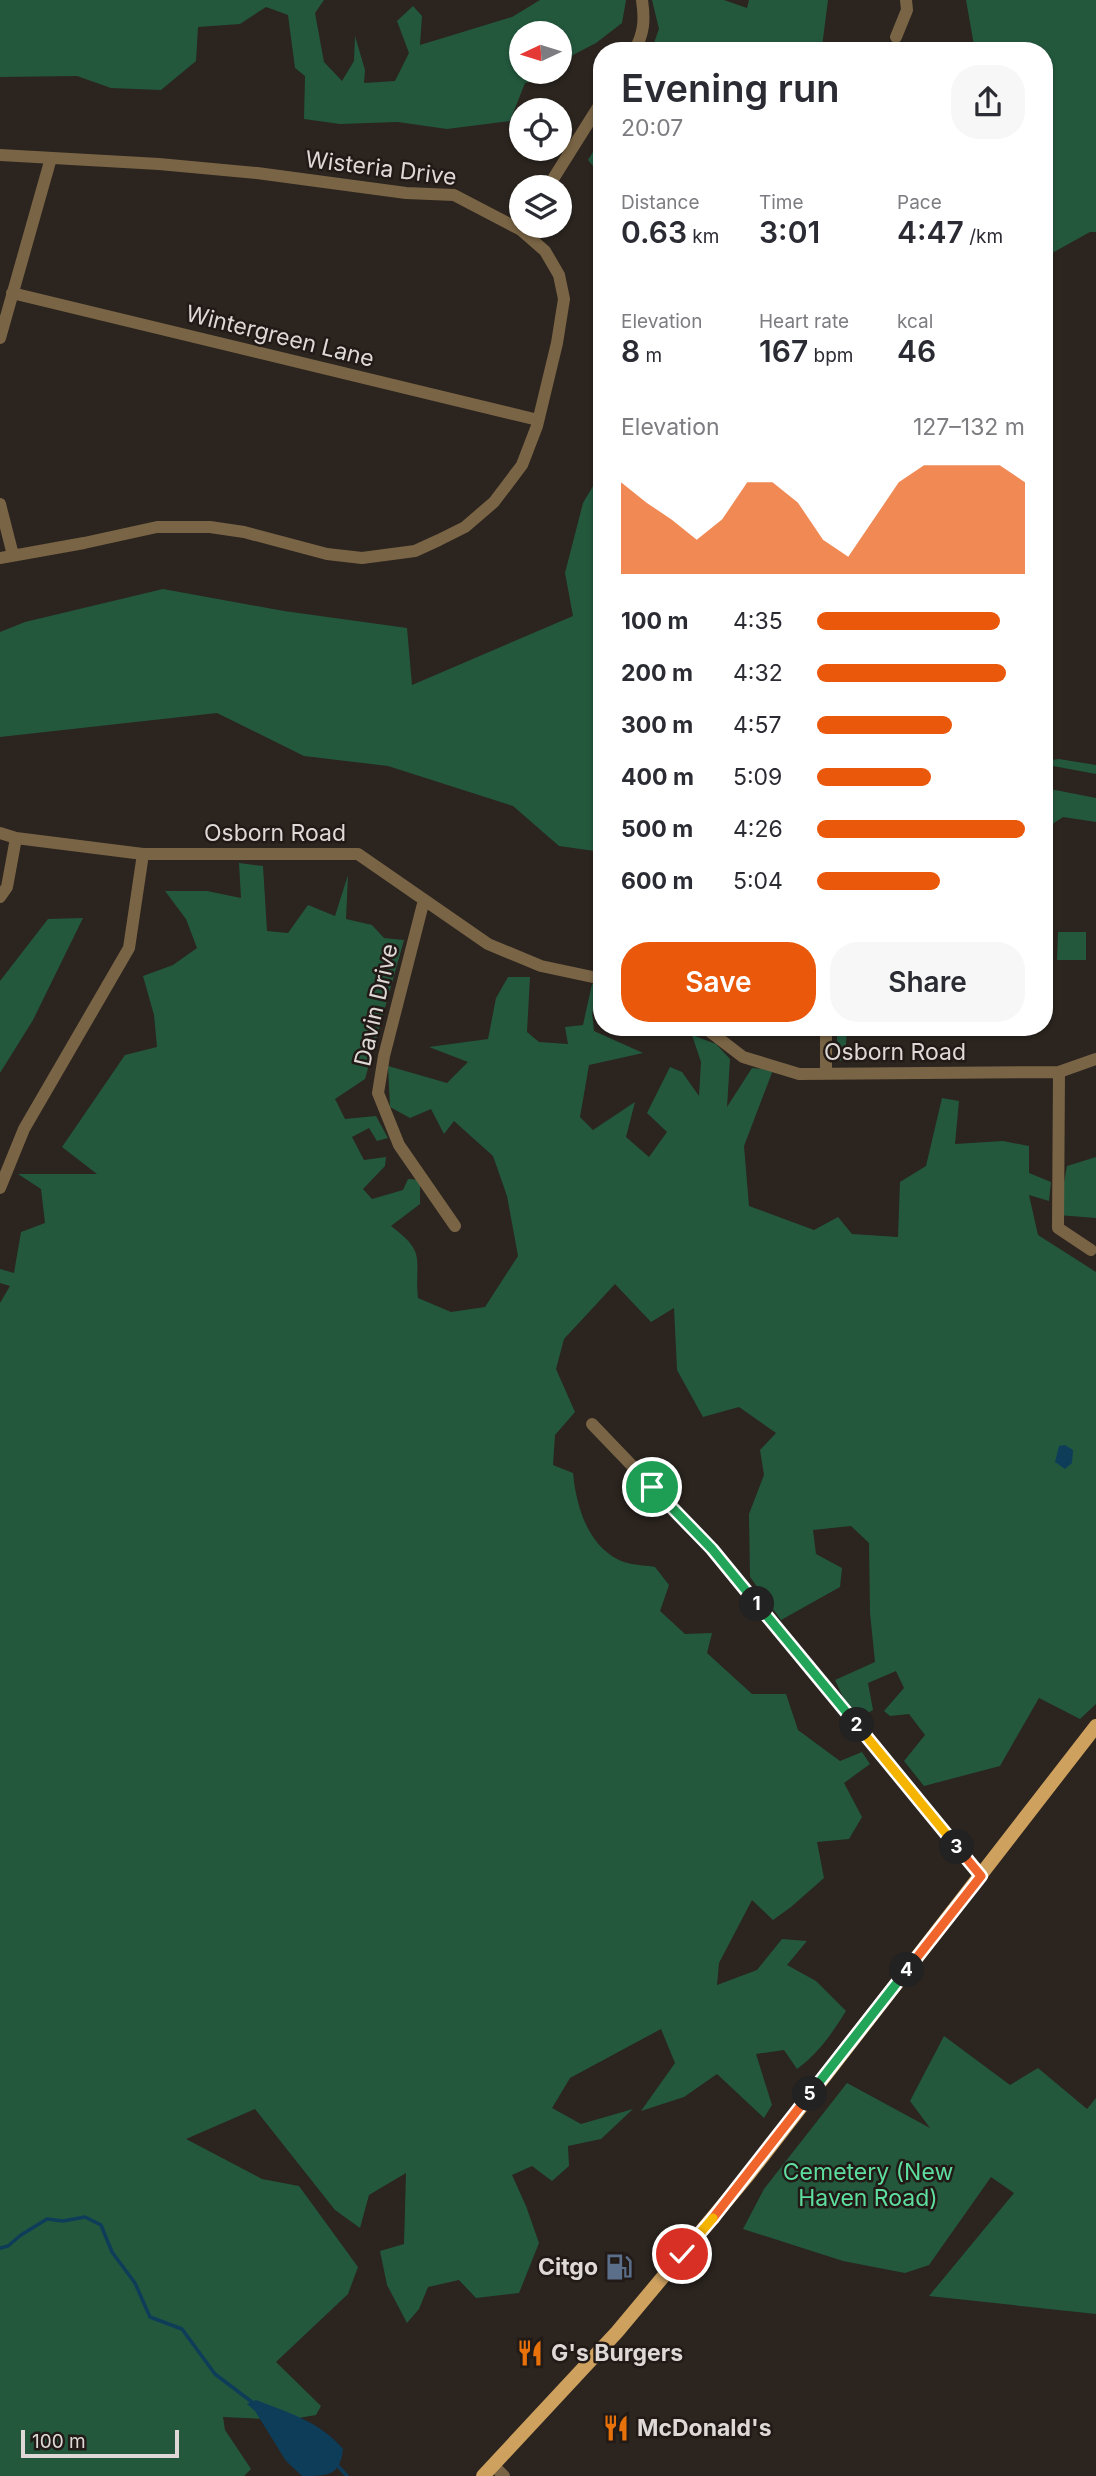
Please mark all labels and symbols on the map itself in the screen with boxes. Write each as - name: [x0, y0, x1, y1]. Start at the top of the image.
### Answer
- north arrow: [509, 21, 572, 84]
- street label: Wisteria Drive: [304, 145, 458, 191]
- street label: Wintergreen Lane: [183, 299, 377, 373]
- street label: Osborn Road: [204, 819, 346, 847]
- street label: Davin Drive: [348, 941, 404, 1069]
- street label: Osborn Road: [824, 1038, 966, 1066]
- pin: [622, 1457, 682, 1517]
- pin: 1: [740, 1586, 774, 1622]
- pin: 2: [840, 1708, 874, 1742]
- pin: 3: [940, 1829, 974, 1864]
- pin: 4: [890, 1952, 925, 1988]
- pin: 5: [792, 2076, 828, 2112]
- park label: Cemetery (New Haven Road): [783, 2158, 953, 2212]
- pin: [652, 2224, 712, 2284]
- fuel station icon: Citgo: [604, 2252, 634, 2282]
- place label: Citgo: [538, 2253, 598, 2281]
- restaurant icon: G's Burgers: [515, 2338, 545, 2368]
- place label: G's Burgers: [551, 2339, 683, 2367]
- restaurant icon: McDonald's: [601, 2413, 631, 2443]
- place label: McDonald's: [637, 2414, 772, 2442]
- scale bar: [21, 2427, 178, 2459]

